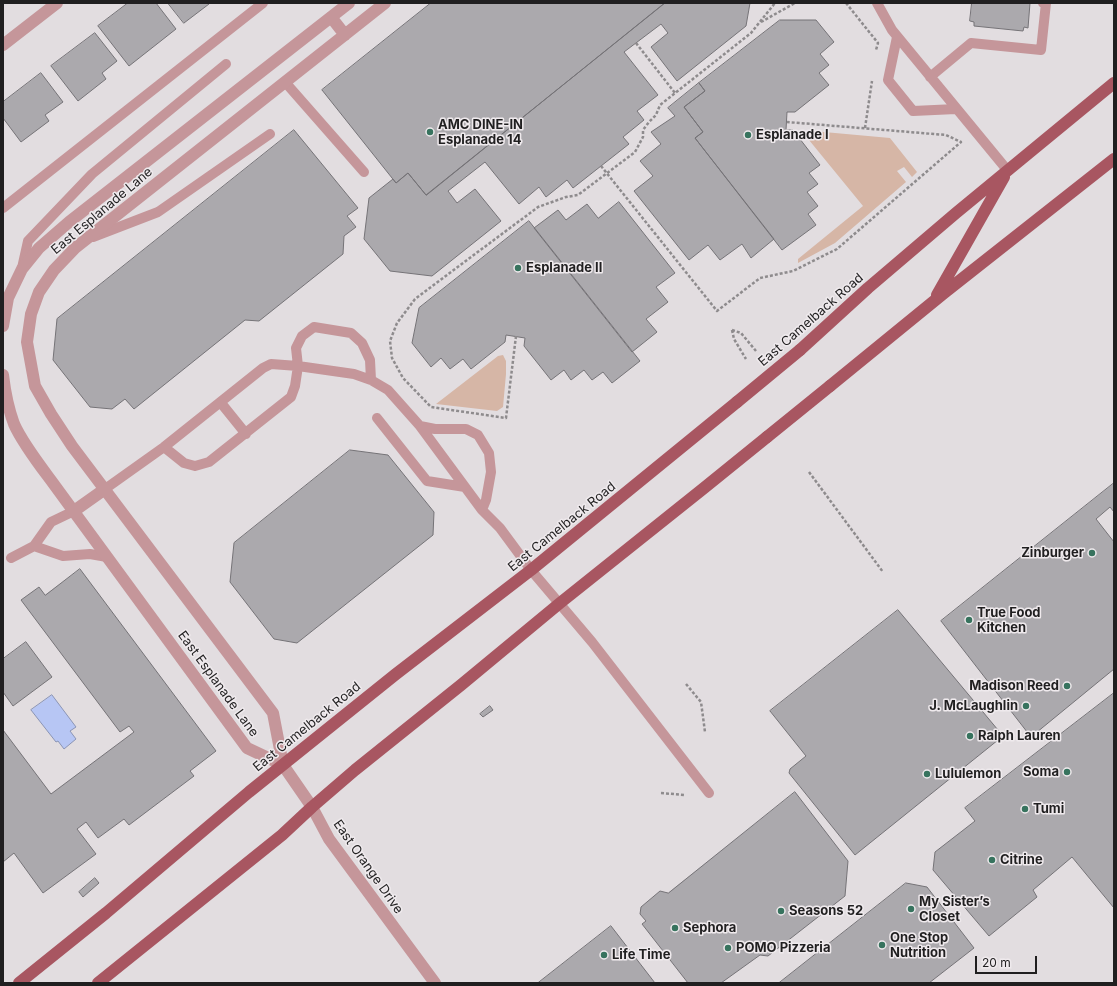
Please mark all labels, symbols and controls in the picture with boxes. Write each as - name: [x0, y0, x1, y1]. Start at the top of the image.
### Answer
- place label: AMC DINE-IN Esplanade 14: [438, 117, 523, 148]
- marker: AMC DINE-IN Esplanade 14: [425, 127, 435, 137]
- place label: Esplanade I: [756, 127, 829, 143]
- marker: Esplanade I: [743, 130, 753, 140]
- street label: East Esplanade Lane: [48, 164, 156, 258]
- place label: Esplanade II: [526, 260, 602, 276]
- marker: Esplanade II: [513, 263, 523, 273]
- street label: East Camelback Road: [755, 270, 867, 370]
- street label: East Camelback Road: [505, 479, 619, 575]
- place label: Zinburger: [1021, 545, 1084, 561]
- marker: Zinburger: [1087, 548, 1097, 558]
- place label: True Food Kitchen: [977, 605, 1041, 636]
- marker: True Food Kitchen: [964, 615, 974, 625]
- street label: East Esplanade Lane: [174, 628, 262, 740]
- place label: Madison Reed: [969, 678, 1059, 694]
- street label: East Camelback Road: [250, 679, 364, 775]
- marker: Madison Reed: [1062, 681, 1072, 691]
- place label: J. McLaughlin: [929, 698, 1018, 714]
- marker: J. McLaughlin: [1021, 701, 1031, 711]
- place label: Ralph Lauren: [978, 728, 1061, 744]
- marker: Ralph Lauren: [965, 731, 975, 741]
- place label: Soma: [1023, 764, 1059, 780]
- place label: Lululemon: [935, 766, 1001, 782]
- marker: Soma: [1062, 767, 1072, 777]
- marker: Lululemon: [922, 769, 932, 779]
- place label: Tumi: [1033, 801, 1064, 817]
- marker: Tumi: [1020, 804, 1030, 814]
- street label: East Orange Drive: [330, 817, 406, 917]
- place label: Citrine: [1000, 852, 1043, 868]
- marker: Citrine: [987, 855, 997, 865]
- place label: My Sister’s Closet: [919, 894, 990, 925]
- place label: Seasons 52: [789, 903, 863, 919]
- marker: My Sister’s Closet: [906, 904, 916, 914]
- marker: Seasons 52: [776, 906, 786, 916]
- place label: Sephora: [683, 920, 736, 936]
- marker: Sephora: [670, 923, 680, 933]
- place label: One Stop Nutrition: [890, 930, 948, 961]
- place label: POMO Pizzeria: [736, 940, 830, 956]
- marker: One Stop Nutrition: [877, 940, 887, 950]
- marker: POMO Pizzeria: [723, 943, 733, 953]
- place label: Life Time: [612, 947, 670, 963]
- scale bar: [977, 948, 1039, 974]
- marker: Life Time: [599, 950, 609, 960]
- text: 20 m: [982, 955, 1011, 970]

